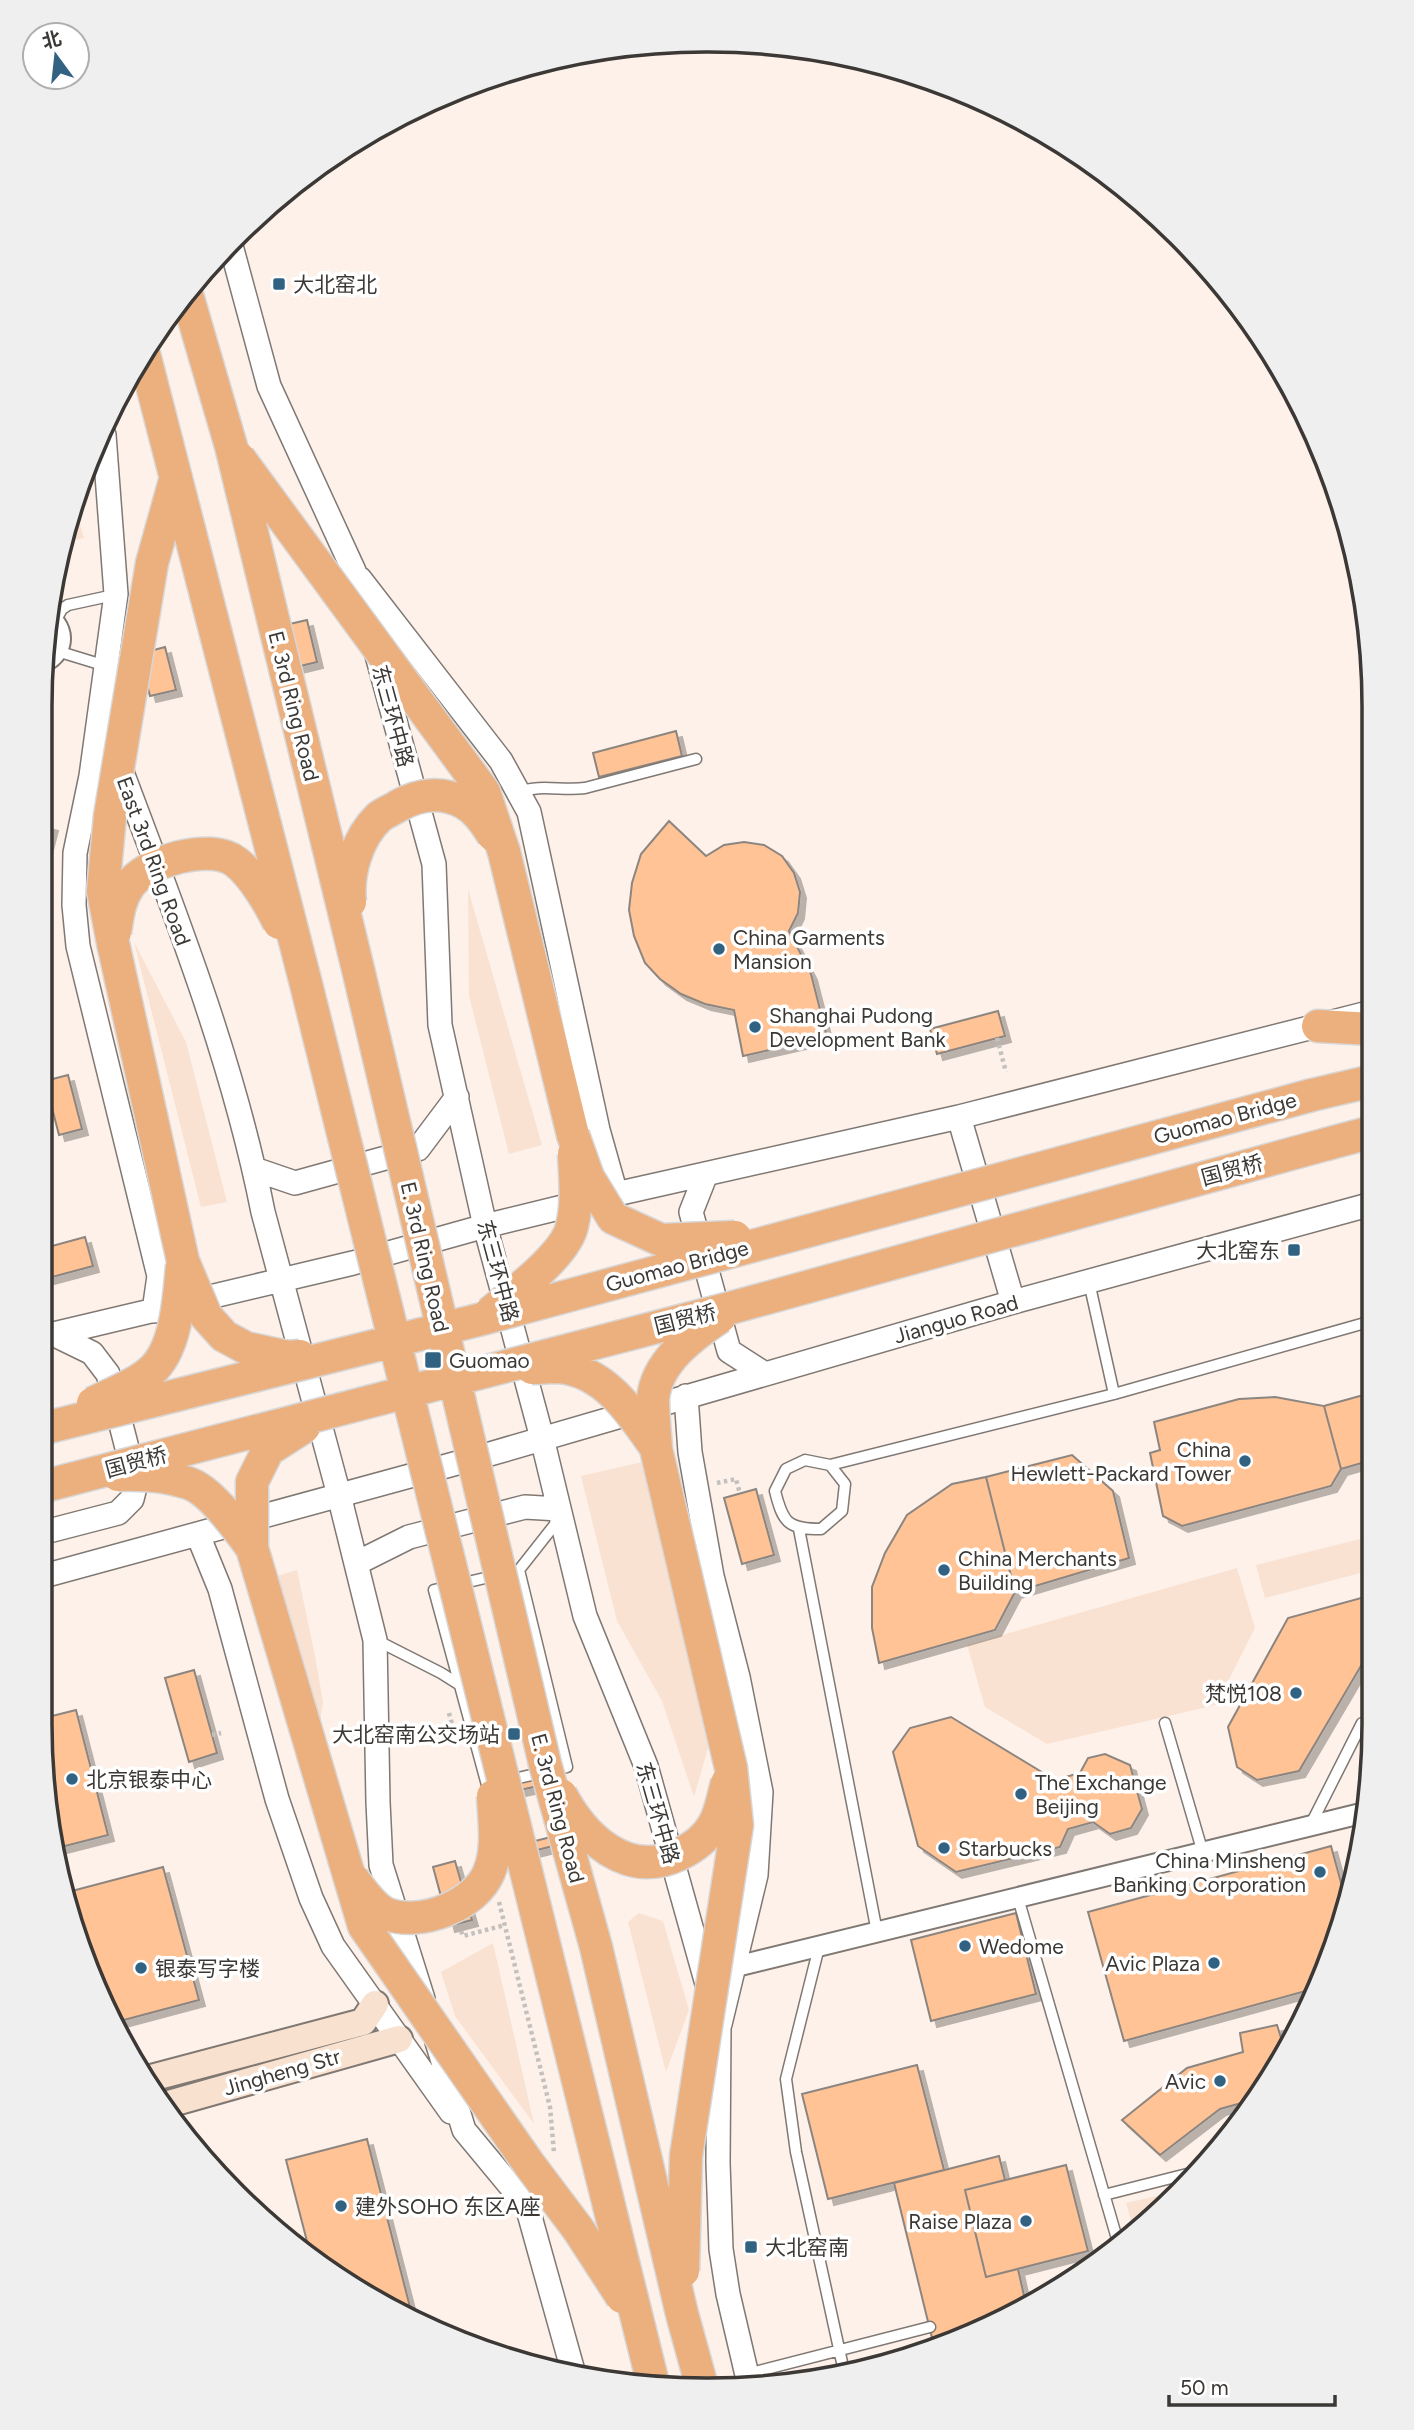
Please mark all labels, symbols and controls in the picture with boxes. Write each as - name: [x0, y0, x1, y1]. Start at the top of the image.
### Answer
- north arrow: [21, 21, 91, 91]
- text: 北: [40, 26, 64, 54]
- place label: 大北窑北: [293, 272, 377, 297]
- marker: 大北窑北: [271, 276, 287, 292]
- street label: E. 3rd Ring Road: [263, 628, 325, 784]
- street label: 东三环中路: [367, 662, 419, 770]
- street label: East 3rd Ring Road: [112, 773, 196, 949]
- place label: China Garments Mansion: [733, 925, 885, 974]
- marker: China Garments Mansion: [711, 941, 727, 957]
- place label: Shanghai Pudong Development Bank: [769, 1003, 946, 1052]
- marker: Shanghai Pudong Development Bank: [747, 1019, 763, 1035]
- street label: Guomao Bridge: [1151, 1087, 1299, 1149]
- street label: 国贸桥: [1198, 1150, 1266, 1190]
- street label: E. 3rd Ring Road: [396, 1179, 454, 1335]
- street label: 东三环中路: [472, 1217, 524, 1325]
- street label: Guomao Bridge: [603, 1235, 751, 1297]
- place label: 大北窑东: [1196, 1238, 1280, 1263]
- marker: 大北窑东: [1286, 1242, 1302, 1258]
- street label: Jianguo Road: [891, 1289, 1021, 1349]
- street label: 国贸桥: [651, 1299, 719, 1339]
- place label: Guomao: [449, 1348, 530, 1373]
- marker: Guomao: [423, 1350, 443, 1370]
- place label: China Hewlett-Packard Tower: [1011, 1437, 1231, 1486]
- street label: 国贸桥: [102, 1442, 170, 1482]
- marker: China Hewlett-Packard Tower: [1237, 1453, 1253, 1469]
- place label: China Merchants Building: [958, 1546, 1117, 1595]
- marker: China Merchants Building: [936, 1562, 952, 1578]
- place label: 梵悦108: [1205, 1681, 1282, 1706]
- marker: 梵悦108: [1288, 1685, 1304, 1701]
- place label: 大北窑南公交场站: [332, 1722, 500, 1747]
- marker: 大北窑南公交场站: [506, 1726, 522, 1742]
- street label: E. 3rd Ring Road: [526, 1731, 590, 1885]
- street label: 东三环中路: [632, 1759, 684, 1867]
- place label: 北京银泰中心: [86, 1767, 212, 1792]
- place label: The Exchange Beijing: [1035, 1770, 1167, 1819]
- marker: 北京银泰中心: [64, 1771, 80, 1787]
- marker: The Exchange Beijing: [1013, 1786, 1029, 1802]
- place label: Starbucks: [958, 1836, 1052, 1861]
- marker: Starbucks: [936, 1840, 952, 1856]
- place label: China Minsheng Banking Corporation: [1113, 1848, 1306, 1897]
- marker: China Minsheng Banking Corporation: [1312, 1864, 1328, 1880]
- place label: Wedome: [979, 1934, 1064, 1959]
- marker: Wedome: [957, 1938, 973, 1954]
- place label: Avic Plaza: [1105, 1951, 1200, 1976]
- marker: Avic Plaza: [1206, 1955, 1222, 1971]
- place label: 银泰写字楼: [155, 1956, 260, 1981]
- marker: 银泰写字楼: [133, 1960, 149, 1976]
- street label: Jingheng Str: [221, 2043, 343, 2101]
- place label: Avic: [1165, 2069, 1206, 2094]
- marker: Avic: [1212, 2073, 1228, 2089]
- place label: 建外SOHO 东区A座: [355, 2194, 541, 2219]
- marker: 建外SOHO 东区A座: [333, 2198, 349, 2214]
- place label: Raise Plaza: [908, 2209, 1012, 2234]
- marker: Raise Plaza: [1018, 2213, 1034, 2229]
- place label: 大北窑南: [765, 2235, 849, 2260]
- marker: 大北窑南: [743, 2239, 759, 2255]
- scale bar: [1169, 2364, 1335, 2408]
- text: 50 m: [1180, 2375, 1229, 2400]

